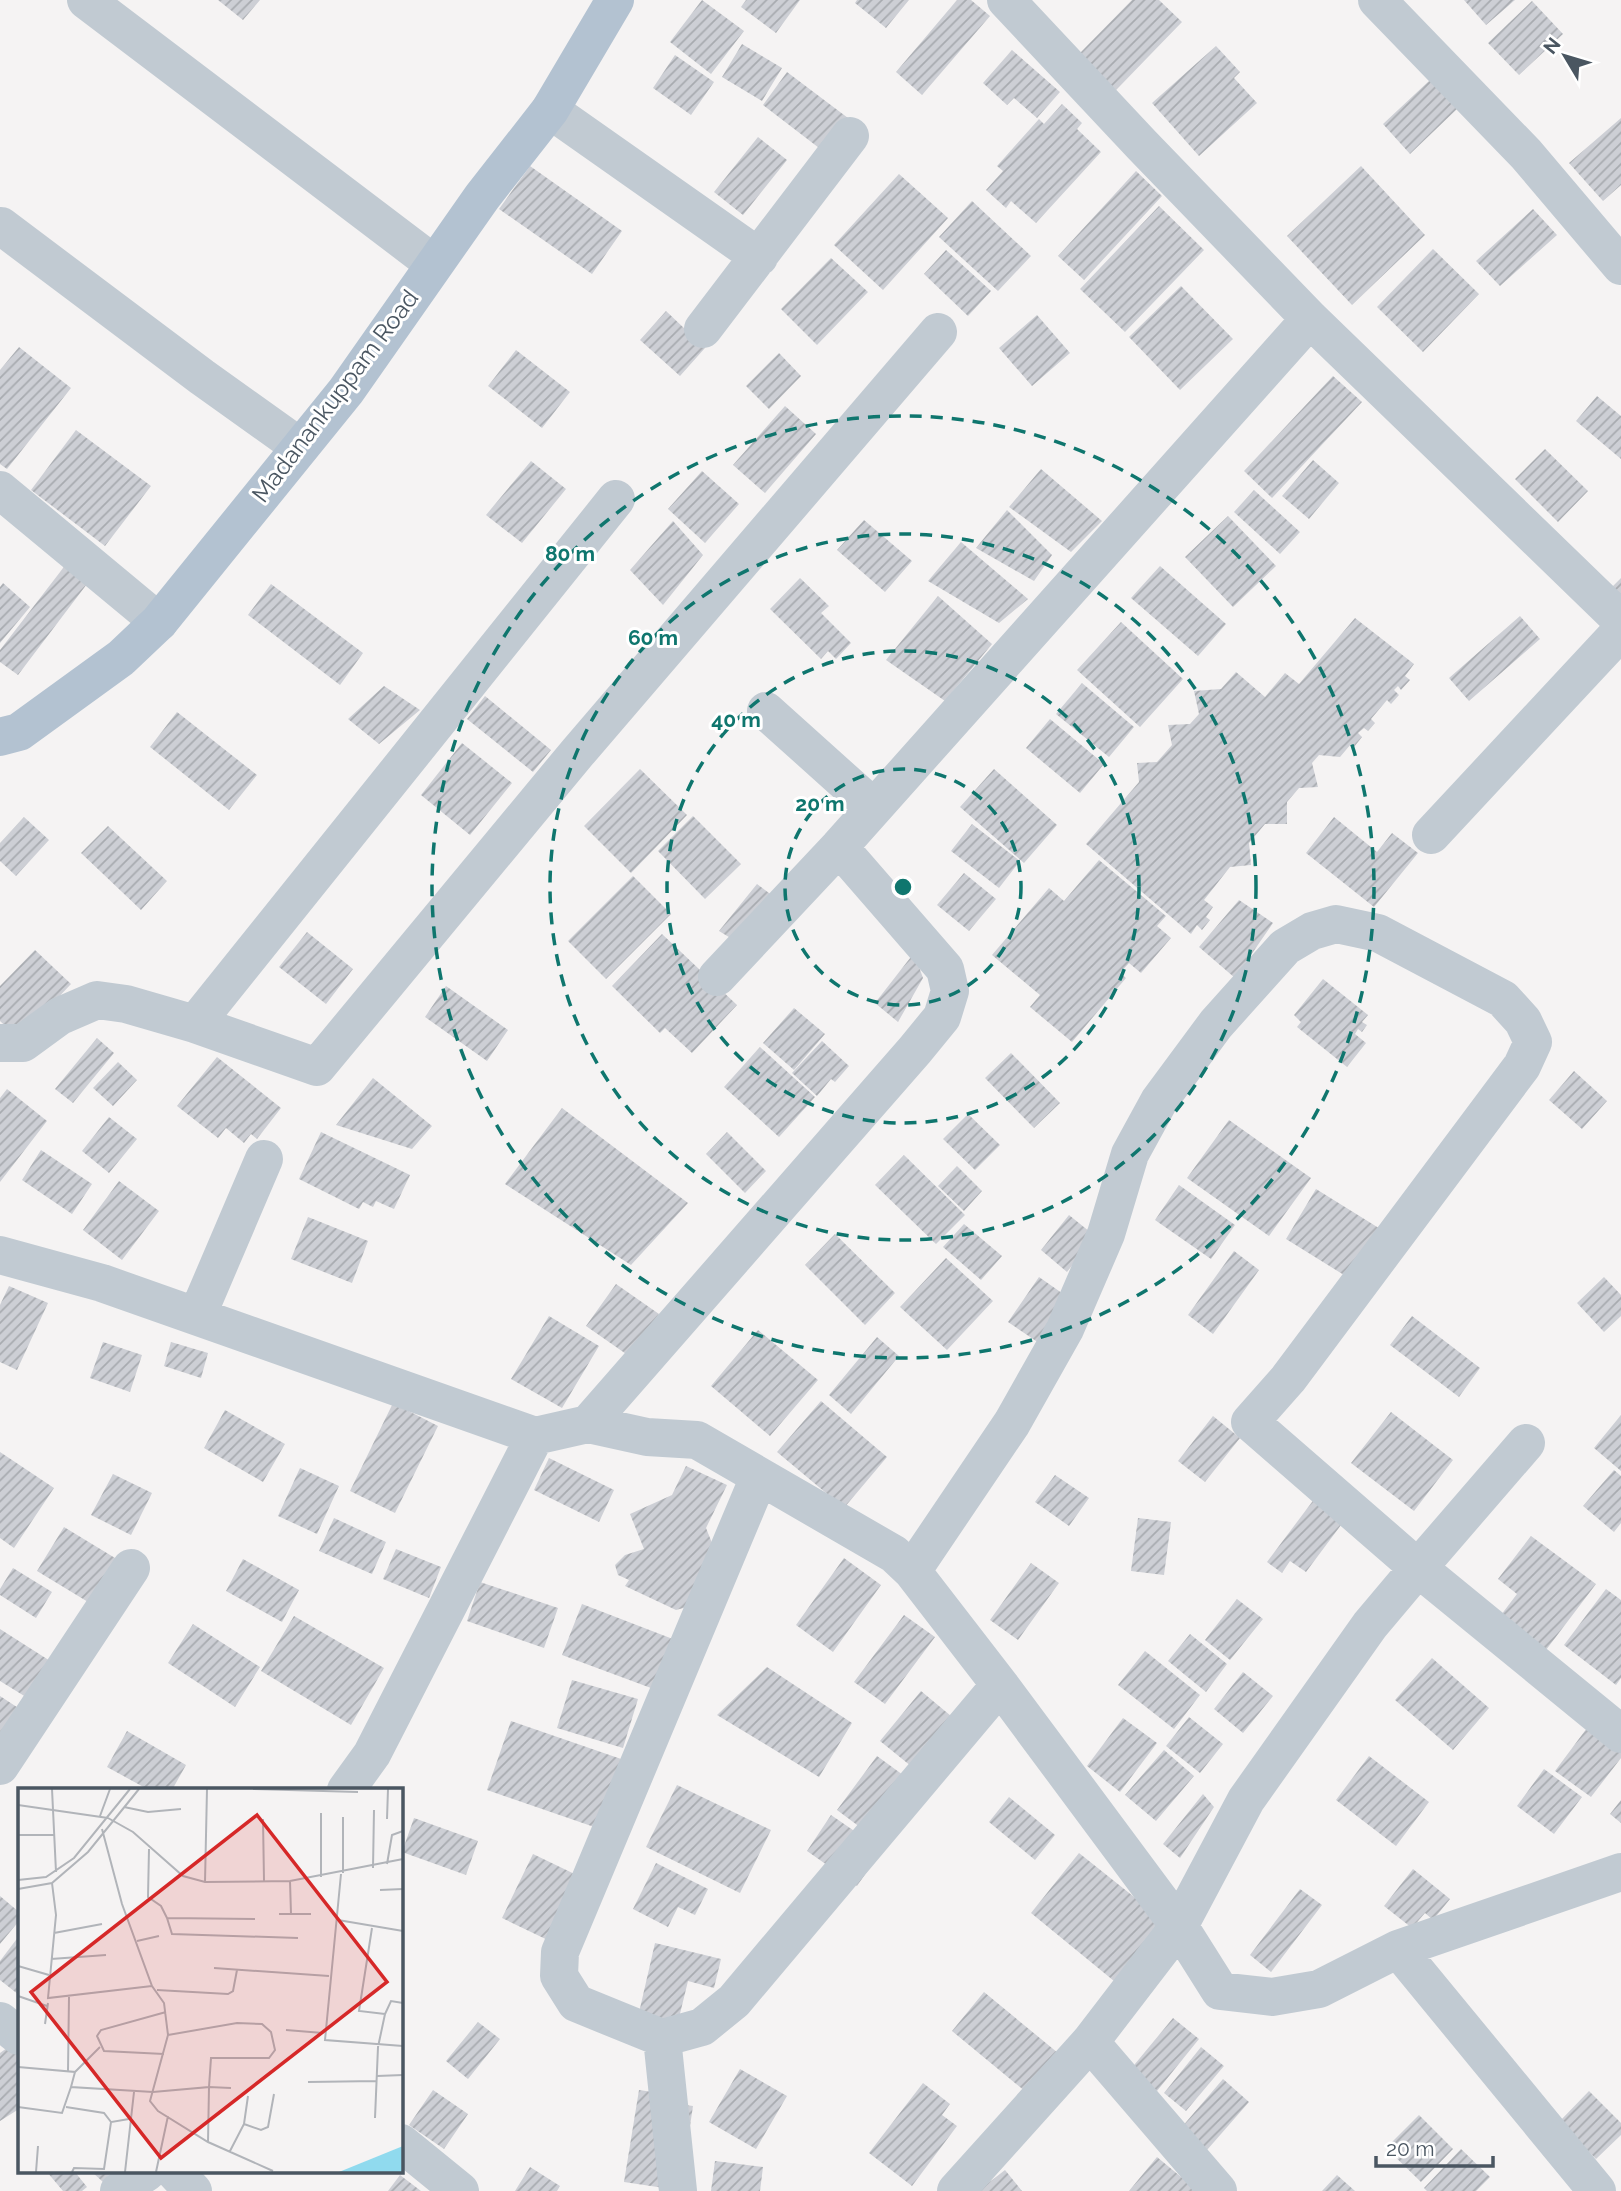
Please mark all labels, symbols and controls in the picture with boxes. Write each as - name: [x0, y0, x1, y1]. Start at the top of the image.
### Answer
- north arrow: [1530, 21, 1600, 91]
- text: N: [1538, 33, 1565, 58]
- street label: Madanankuppam Road: [246, 284, 424, 508]
- text: 80 m: [545, 541, 595, 566]
- text: 60 m: [628, 625, 678, 650]
- text: 40 m: [711, 707, 761, 732]
- text: 20 m: [795, 791, 845, 816]
- centre of rings: [891, 875, 915, 899]
- inset map: [18, 1788, 402, 2174]
- scale bar: [1376, 2124, 1493, 2168]
- text: 20 m: [1386, 2136, 1434, 2161]

